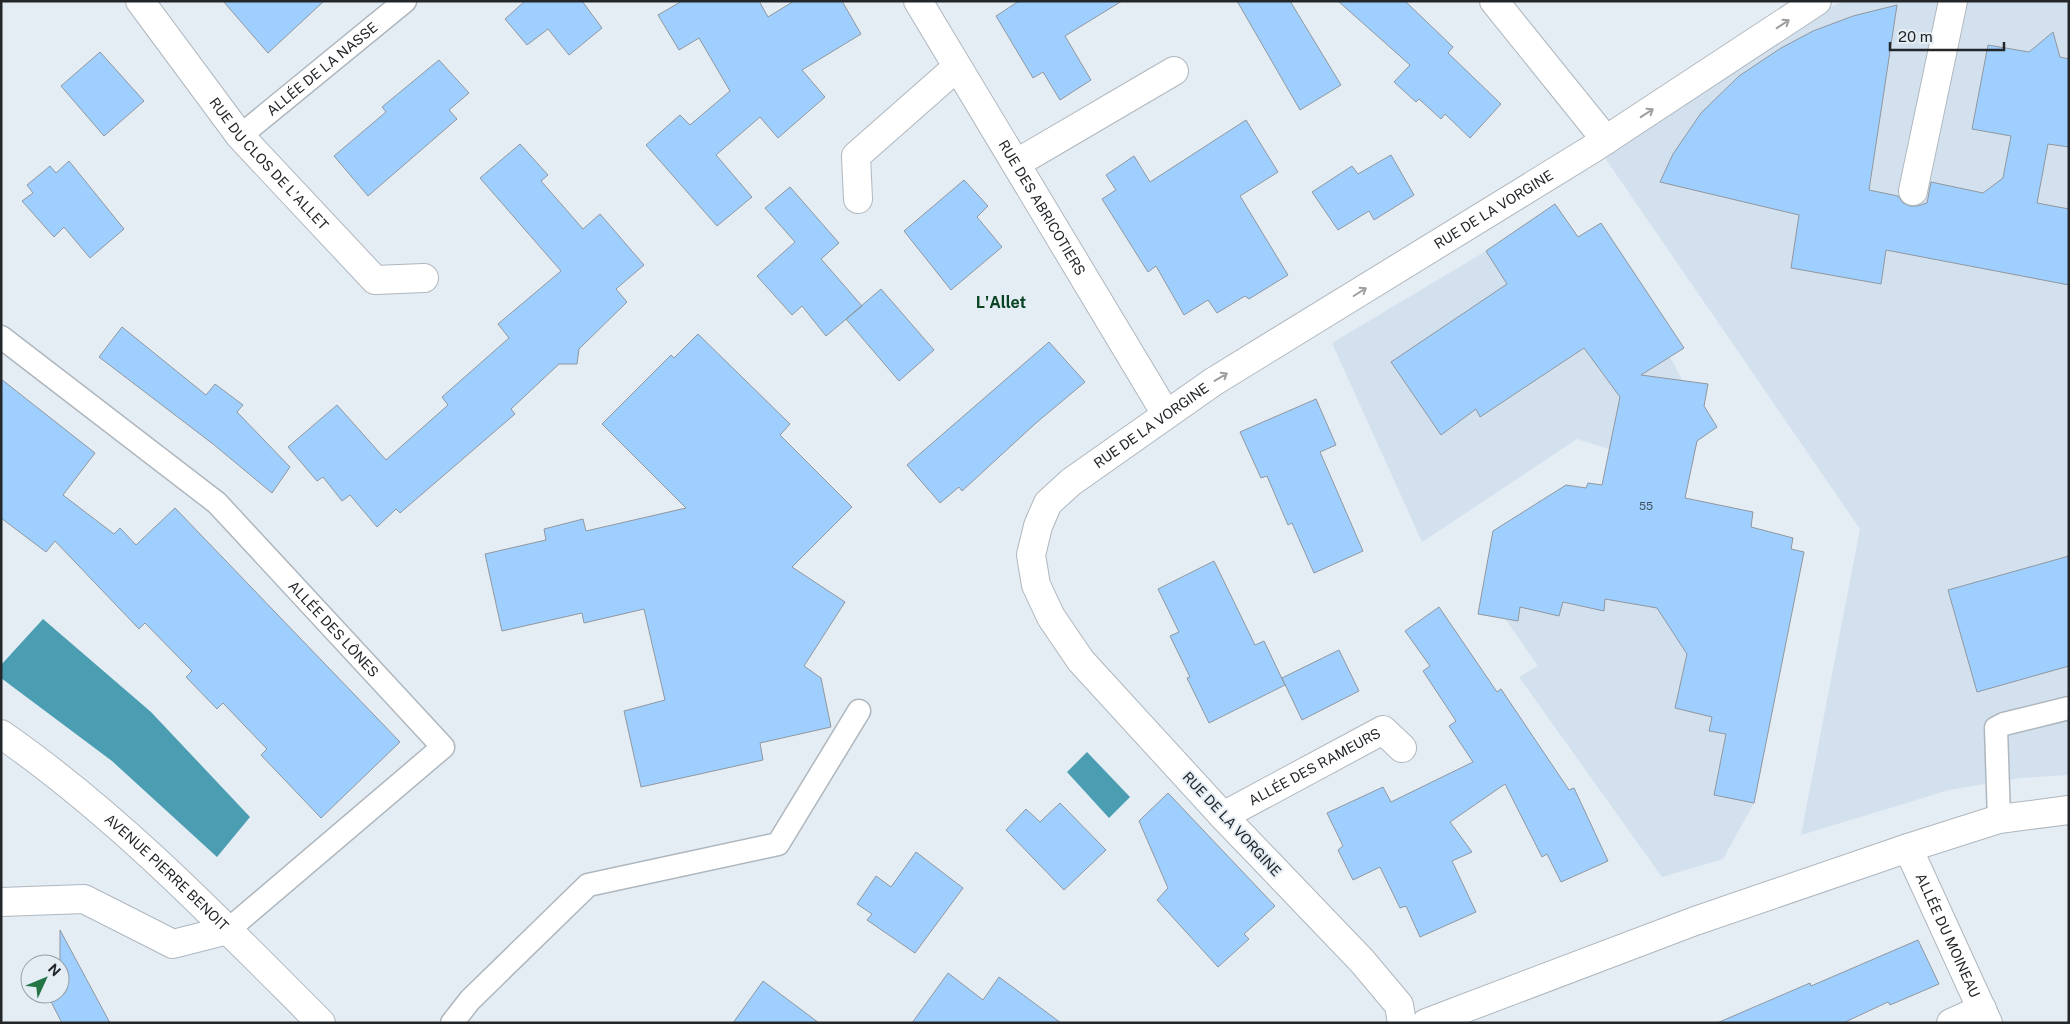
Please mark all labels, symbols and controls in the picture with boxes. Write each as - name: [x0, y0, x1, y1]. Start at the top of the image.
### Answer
- street label: ALLÉE DE LA NASSE: [263, 19, 381, 119]
- one-way arrow: [1776, 19, 1790, 29]
- scale bar: [1890, 20, 2004, 52]
- text: 20 m: [1898, 28, 1933, 45]
- street label: RUE DU CLOS DE L'ALLET: [206, 95, 332, 233]
- one-way arrow: [1640, 108, 1654, 118]
- street label: RUE DES ABRICOTIERS: [995, 137, 1089, 278]
- street label: RUE DE LA VORGINE: [1431, 167, 1556, 252]
- one-way arrow: [1352, 286, 1366, 296]
- district label: L'Allet: [976, 293, 1027, 312]
- one-way arrow: [1213, 371, 1227, 381]
- street label: RUE DE LA VORGINE: [1091, 380, 1212, 471]
- house number: 55: [1639, 500, 1653, 512]
- street label: ALLÉE DES LÔNES: [285, 578, 382, 680]
- street label: ALLÉE DES RAMEURS: [1246, 725, 1383, 809]
- street label: RUE DE LA VORGINE: [1180, 769, 1284, 879]
- street label: AVENUE PIERRE BENOIT: [102, 811, 232, 934]
- street label: ALLÉE DU MOINEAU: [1913, 871, 1983, 1000]
- north arrow: [20, 954, 70, 1004]
- text: N: [45, 960, 64, 979]

